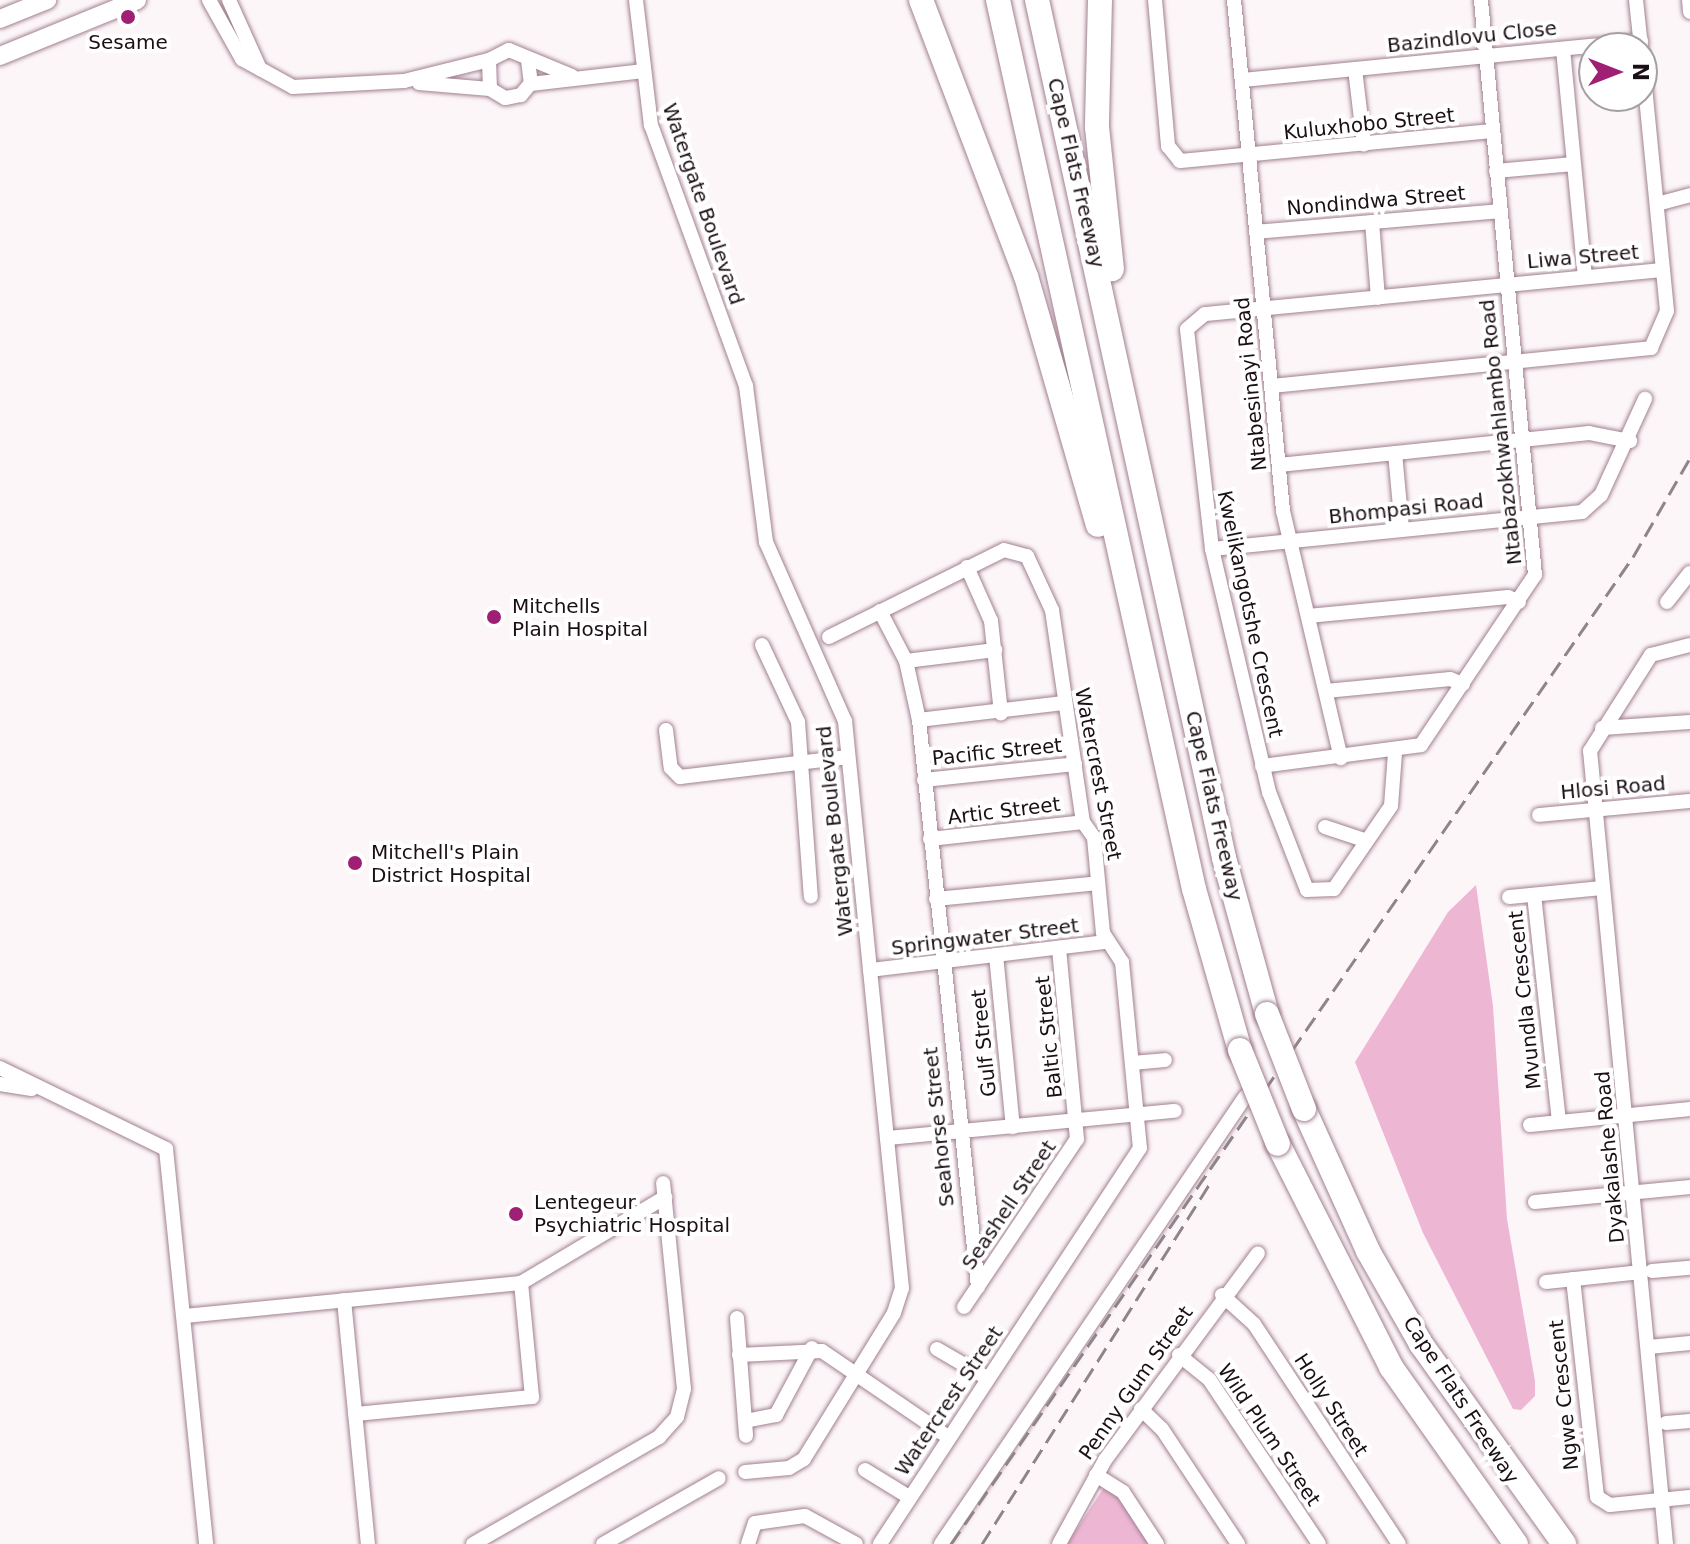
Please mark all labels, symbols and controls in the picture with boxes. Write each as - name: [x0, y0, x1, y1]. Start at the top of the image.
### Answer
- marker: Sesame: [119, 8, 137, 26]
- street label: Bazindlovu Close: [1386, 16, 1558, 58]
- place label: Sesame: [88, 30, 168, 54]
- north arrow: [1578, 32, 1658, 112]
- text: N: [1628, 63, 1653, 81]
- street label: Cape Flats Freeway: [1042, 76, 1110, 270]
- street label: Watergate Boulevard: [657, 100, 749, 308]
- street label: Kuluxhobo Street: [1282, 103, 1456, 145]
- street label: Nondindwa Street: [1286, 181, 1466, 221]
- street label: Liwa Street: [1526, 240, 1640, 274]
- street label: Ntabesinayi Road: [1230, 296, 1272, 472]
- street label: Ntabazokhwahlambo Road: [1475, 298, 1527, 566]
- street label: Kwelikangotshe Crescent: [1212, 488, 1288, 740]
- street label: Bhompasi Road: [1327, 489, 1485, 529]
- place label: Mitchells Plain Hospital: [512, 594, 648, 641]
- marker: Mitchells Plain Hospital: [483, 606, 505, 628]
- street label: Watercrest Street: [1070, 686, 1126, 862]
- street label: Cape Flats Freeway: [1180, 709, 1248, 903]
- street label: Watergate Boulevard: [812, 725, 858, 937]
- street label: Pacific Street: [931, 733, 1063, 771]
- street label: Hlosi Road: [1559, 771, 1667, 805]
- street label: Artic Street: [946, 792, 1062, 830]
- place label: Mitchell's Plain District Hospital: [371, 840, 531, 887]
- marker: Mitchell's Plain District Hospital: [346, 854, 364, 872]
- street label: Mvundla Crescent: [1504, 909, 1546, 1091]
- street label: Springwater Street: [890, 914, 1080, 960]
- street label: Baltic Street: [1031, 975, 1067, 1099]
- street label: Gulf Street: [966, 988, 1002, 1098]
- street label: Seahorse Street: [919, 1046, 959, 1208]
- street label: Dyakalashe Road: [1591, 1070, 1629, 1244]
- street label: Seashell Street: [957, 1136, 1061, 1274]
- place label: Lentegeur Psychiatric Hospital: [534, 1190, 730, 1237]
- marker: Lentegeur Psychiatric Hospital: [505, 1203, 527, 1225]
- street label: Penny Gum Street: [1074, 1302, 1198, 1464]
- street label: Cape Flats Freeway: [1398, 1312, 1524, 1488]
- street label: Ngwe Crescent: [1544, 1319, 1584, 1471]
- street label: Watercrest Street: [890, 1322, 1008, 1480]
- street label: Holly Street: [1289, 1349, 1373, 1461]
- street label: Wild Plum Street: [1213, 1359, 1325, 1511]

